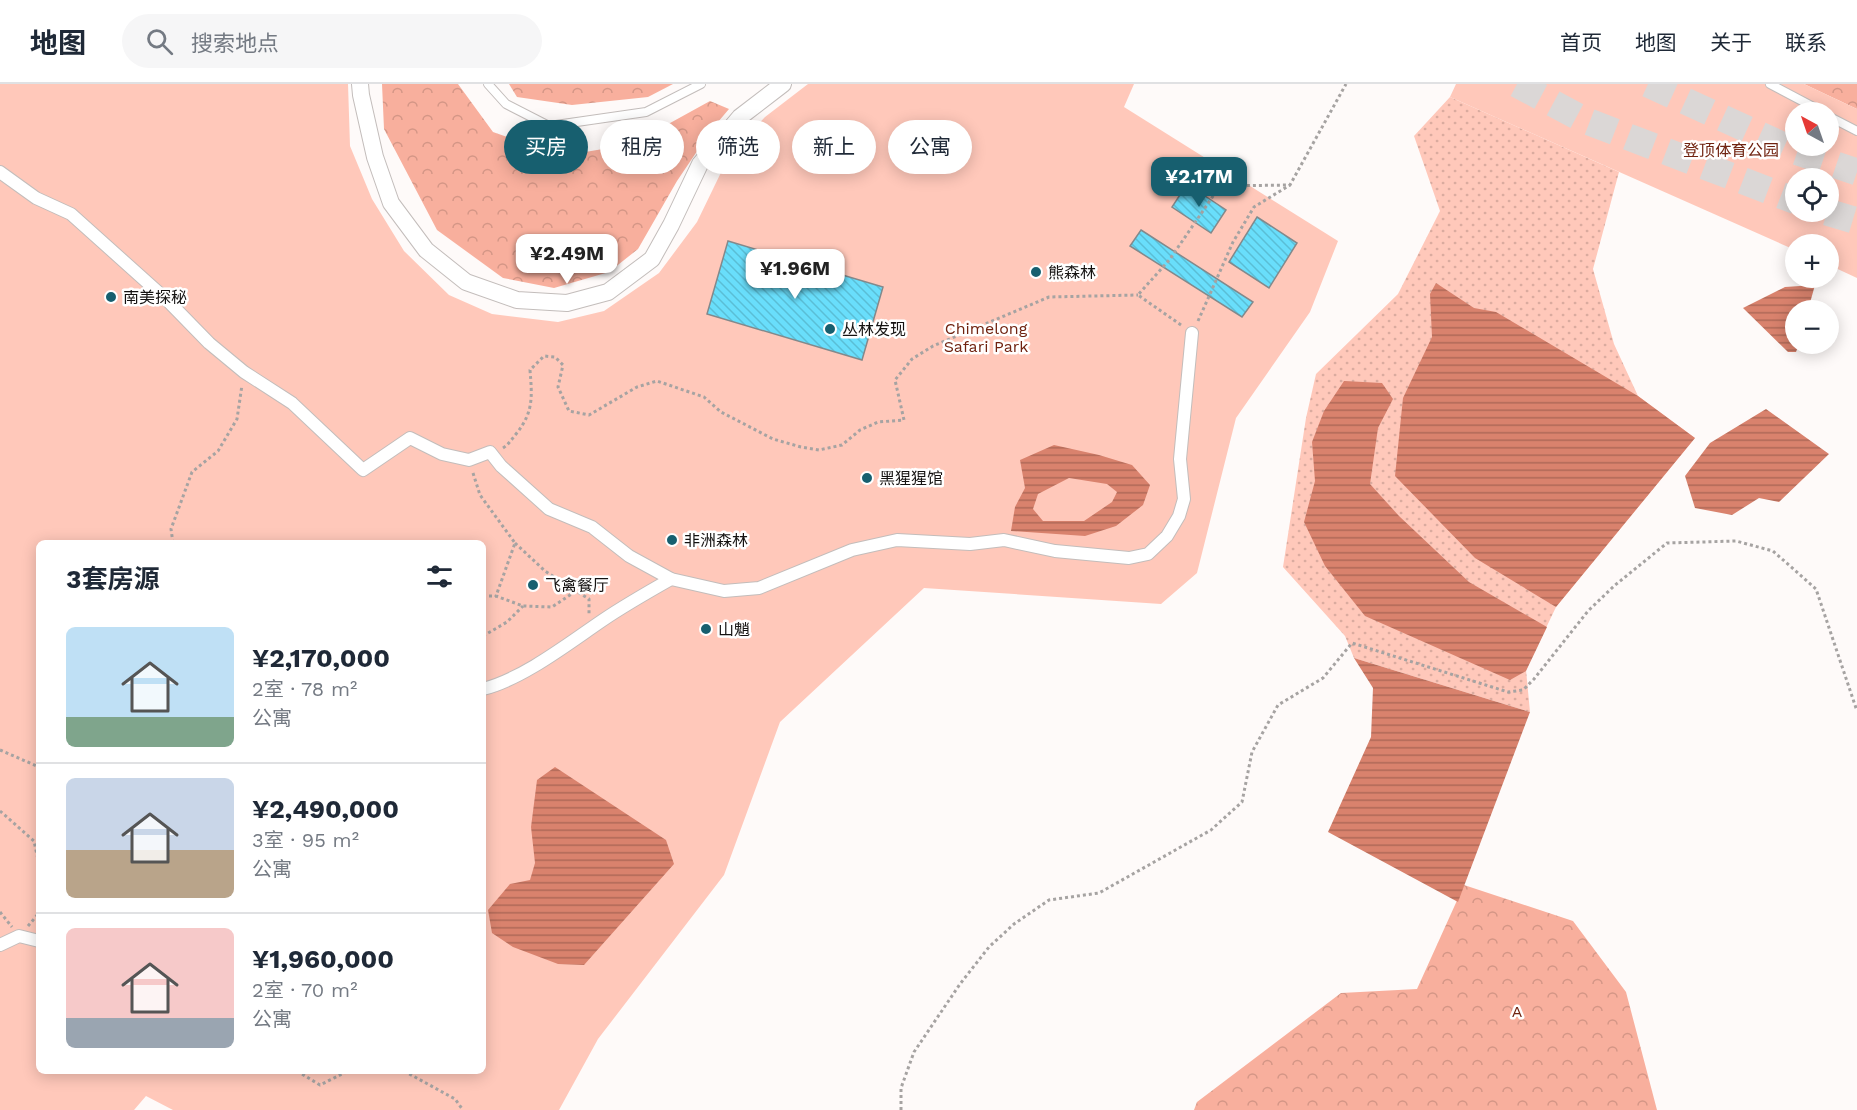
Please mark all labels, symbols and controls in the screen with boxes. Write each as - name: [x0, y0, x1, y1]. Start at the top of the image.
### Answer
- search box: [122, 14, 542, 68]
- icon: search: [143, 25, 176, 58]
- text: 地图: [30, 27, 86, 60]
- text: 首页: [1560, 30, 1602, 55]
- text: 地图: [1635, 30, 1677, 55]
- text: 关于: [1710, 30, 1752, 55]
- text: 联系: [1785, 30, 1827, 55]
- text: 搜索地点: [191, 31, 279, 56]
- north arrow: [1785, 102, 1839, 156]
- map controls: [1785, 102, 1839, 354]
- chip: 买房: [504, 120, 588, 174]
- chip: 租房: [600, 120, 684, 174]
- chip: 筛选: [696, 120, 780, 174]
- chip: 新上: [792, 120, 876, 174]
- chip: 公寓: [888, 120, 972, 174]
- park label: 登顶体育公园: [1683, 141, 1779, 160]
- pin: ¥2.17M: [1150, 157, 1248, 208]
- text: ¥2.17M: [1165, 164, 1233, 188]
- button: locate: [1785, 168, 1839, 222]
- pin: ¥2.49M: [518, 234, 616, 285]
- button: +: [1785, 234, 1839, 288]
- text: ¥2.49M: [530, 241, 604, 265]
- pin: ¥1.96M: [746, 249, 844, 300]
- text: ¥1.96M: [760, 256, 830, 280]
- place label: 熊森林: [1048, 263, 1096, 282]
- marker: 熊森林: [1029, 265, 1043, 279]
- place label: 南美探秘: [123, 288, 187, 307]
- marker: 南美探秘: [104, 290, 118, 304]
- button: −: [1785, 300, 1839, 354]
- park label: Chimelong Safari Park: [944, 319, 1028, 356]
- place label: 丛林发现: [842, 320, 906, 339]
- marker: 丛林发现: [823, 322, 837, 336]
- place label: 黑猩猩馆: [879, 469, 943, 488]
- marker: 黑猩猩馆: [860, 471, 874, 485]
- place label: 非洲森林: [684, 531, 748, 550]
- marker: 非洲森林: [665, 533, 679, 547]
- icon: filters: [423, 560, 456, 593]
- text: 3套房源: [66, 564, 159, 594]
- place label: 飞禽餐厅: [545, 576, 609, 595]
- marker: 飞禽餐厅: [526, 578, 540, 592]
- place label: 山魈: [718, 620, 750, 639]
- marker: 山魈: [699, 622, 713, 636]
- text: ¥2,170,000: [252, 643, 390, 673]
- icon: home: [114, 651, 186, 723]
- text: 2室 · 78 m²: [252, 677, 357, 701]
- text: 公寓: [252, 706, 292, 730]
- text: ¥2,490,000: [252, 794, 399, 824]
- icon: home: [114, 802, 186, 874]
- text: 3室 · 95 m²: [252, 828, 359, 852]
- text: 公寓: [252, 857, 292, 881]
- text: ¥1,960,000: [252, 944, 394, 974]
- icon: home: [114, 952, 186, 1024]
- text: 2室 · 70 m²: [252, 978, 357, 1002]
- park label: A: [1512, 1002, 1523, 1021]
- text: 公寓: [252, 1007, 292, 1031]

